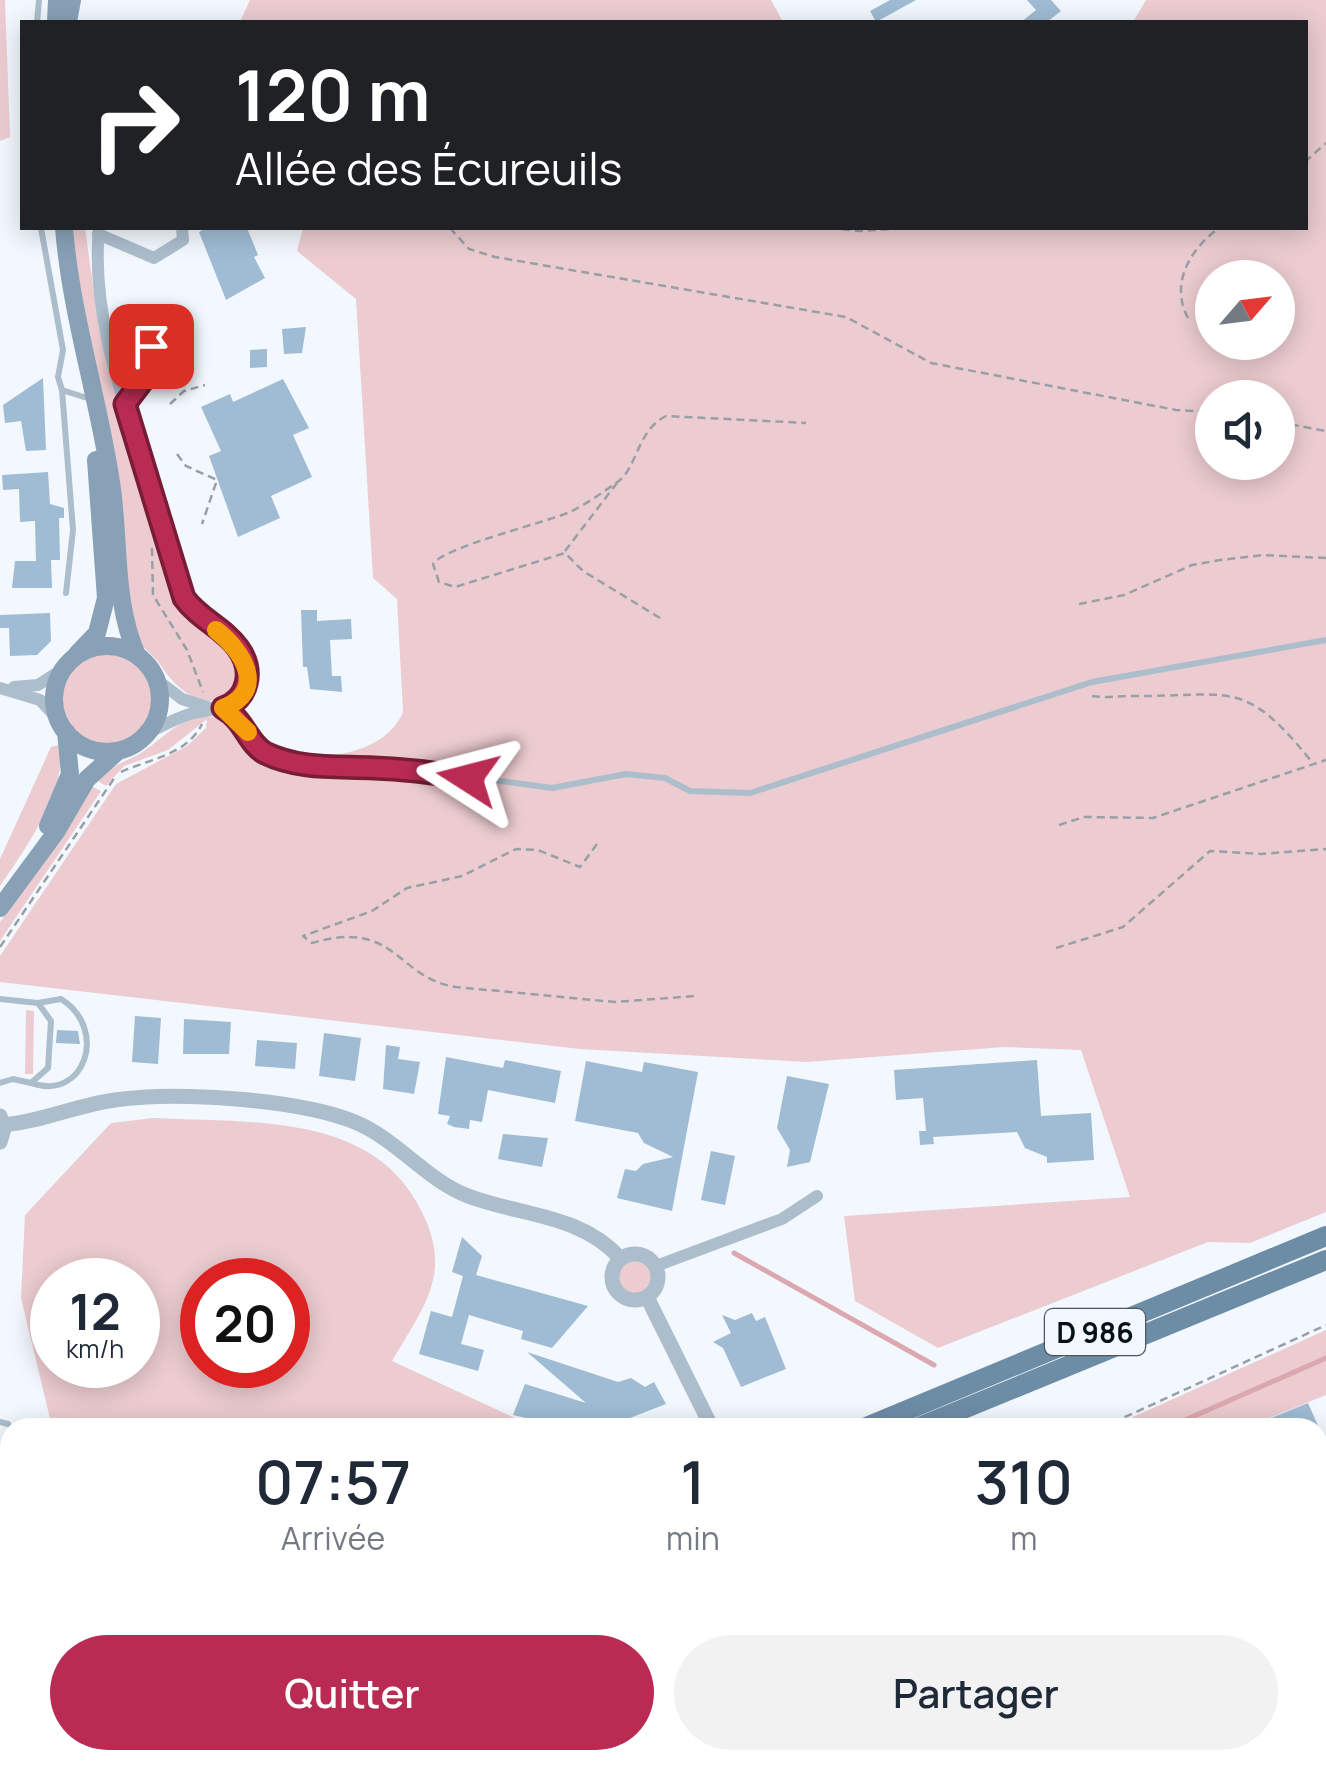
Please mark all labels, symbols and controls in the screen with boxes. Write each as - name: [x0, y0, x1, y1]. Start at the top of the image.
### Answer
- text: 120 m: [235, 46, 430, 142]
- icon: right: [70, 60, 200, 190]
- text: Allée des Écureuils: [235, 137, 622, 199]
- north arrow: [1195, 260, 1295, 360]
- map controls: [1195, 260, 1295, 480]
- pin: [109, 304, 194, 389]
- icon: arrive: [124, 319, 179, 374]
- button: sound: [1195, 380, 1295, 480]
- position arrow: [416, 726, 520, 830]
- speed limit sign: 20: [180, 1258, 310, 1388]
- text: 12: [69, 1277, 121, 1345]
- road number: D 986: [1045, 1309, 1145, 1355]
- text: km/h: [66, 1331, 124, 1366]
- text: 07:57: [255, 1440, 411, 1522]
- text: 1: [680, 1440, 706, 1522]
- text: 310: [975, 1440, 1073, 1522]
- text: Arrivée: [281, 1516, 385, 1560]
- text: min: [666, 1516, 720, 1560]
- text: m: [1010, 1516, 1037, 1560]
- button: Quitter: [50, 1635, 654, 1750]
- button: Partager: [674, 1635, 1278, 1750]

